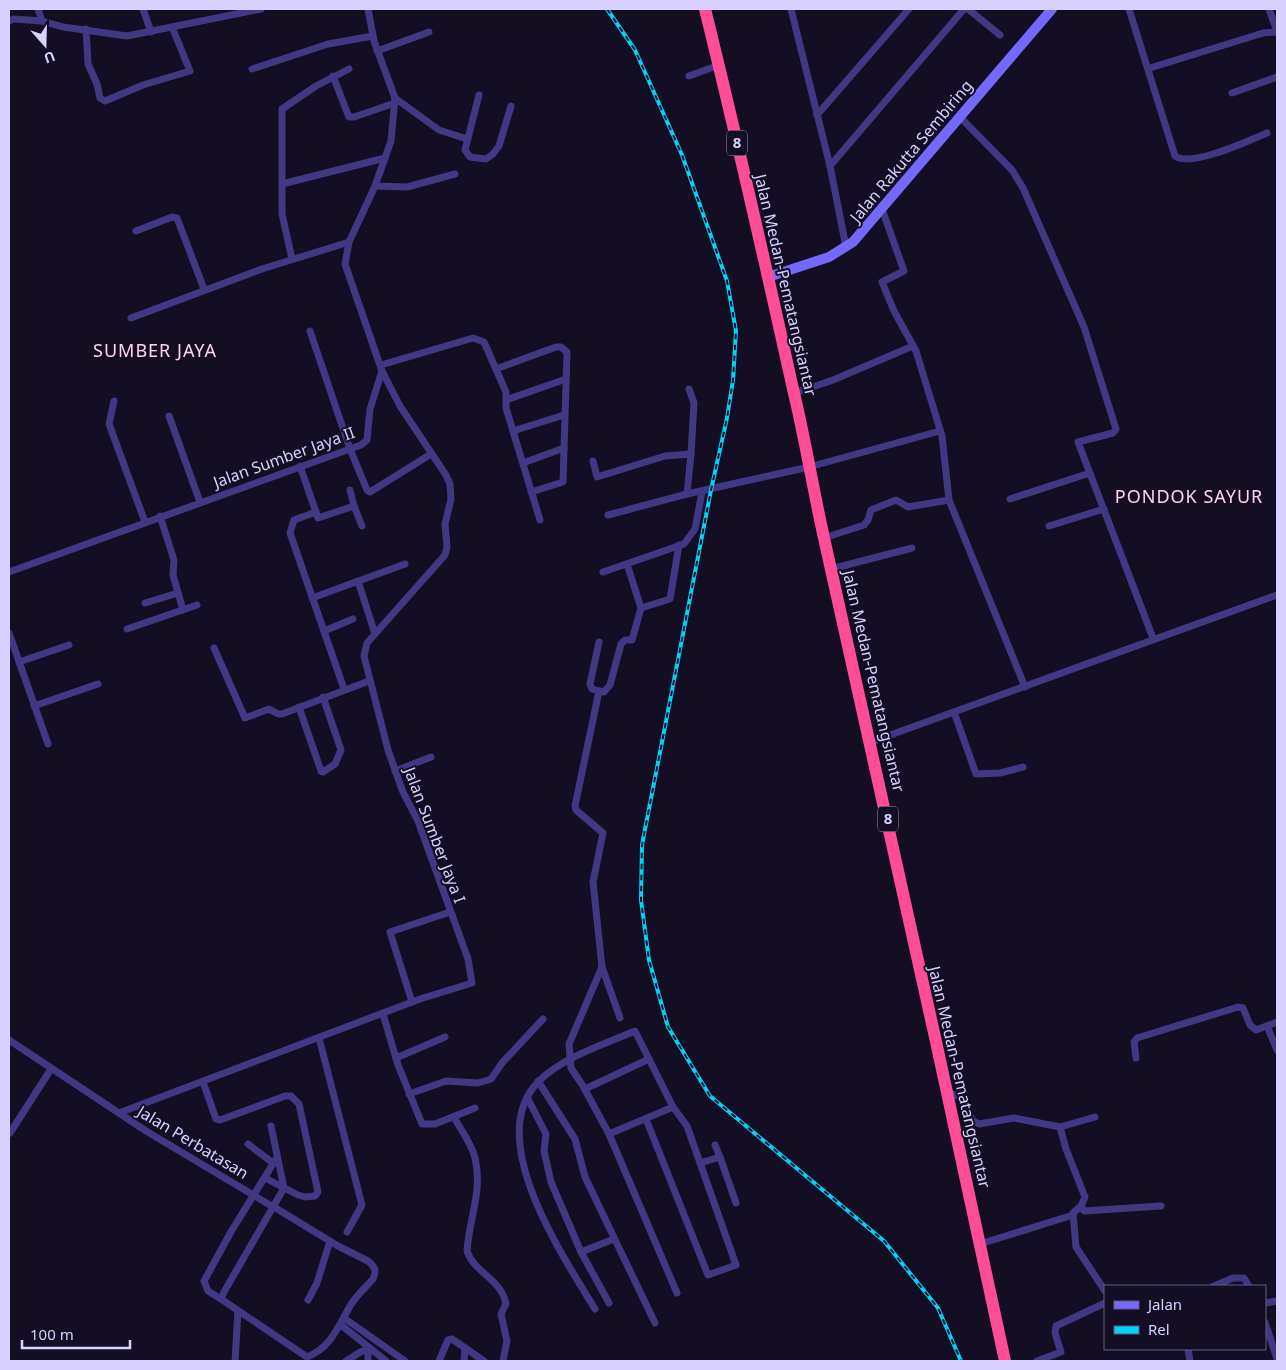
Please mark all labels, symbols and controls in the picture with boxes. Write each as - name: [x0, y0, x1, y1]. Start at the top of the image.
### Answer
- north arrow: [20, 20, 70, 70]
- text: U: [41, 47, 58, 68]
- street label: Jalan Rakutta Sembiring: [844, 75, 977, 228]
- road number: 8: [727, 130, 747, 156]
- street label: Jalan Medan-Pematangsiantar: [749, 170, 822, 398]
- district label: SUMBER JAYA: [93, 338, 217, 362]
- street label: Jalan Sumber Jaya II: [208, 421, 358, 494]
- district label: PONDOK SAYUR: [1115, 484, 1263, 508]
- street label: Jalan Medan-Pematangsiantar: [837, 566, 910, 794]
- street label: Jalan Sumber Jaya I: [398, 762, 471, 906]
- road number: 8: [878, 806, 898, 832]
- street label: Jalan Medan-Pematangsiantar: [923, 962, 996, 1190]
- street label: Jalan Perbatasan: [132, 1099, 253, 1184]
- legend: [1104, 1285, 1266, 1350]
- text: Jalan: [1146, 1294, 1182, 1314]
- scale bar: [22, 1318, 130, 1350]
- text: Rel: [1148, 1319, 1170, 1339]
- text: 100 m: [30, 1324, 74, 1344]

